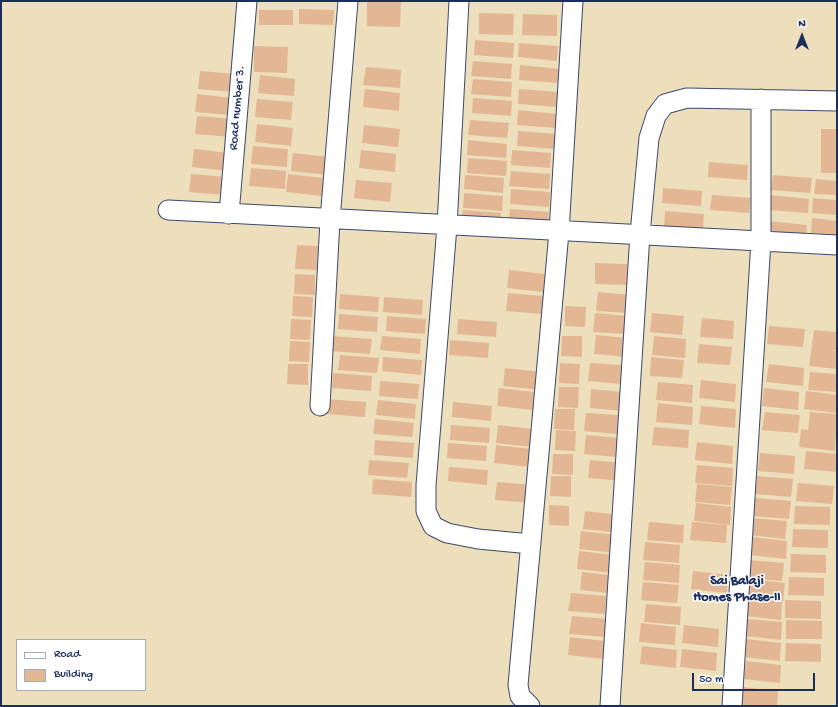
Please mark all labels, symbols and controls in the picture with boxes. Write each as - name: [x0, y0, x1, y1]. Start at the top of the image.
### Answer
- north arrow: [782, 16, 822, 56]
- text: N: [798, 18, 806, 30]
- street label: Road number 3.: [227, 65, 249, 151]
- district label: Sai Balaji Homes Phase-II: [693, 574, 781, 606]
- legend: [16, 639, 146, 691]
- text: Road: [54, 648, 80, 662]
- scale bar: [694, 665, 817, 691]
- text: Building: [54, 668, 93, 682]
- text: 50 m: [699, 673, 724, 687]

